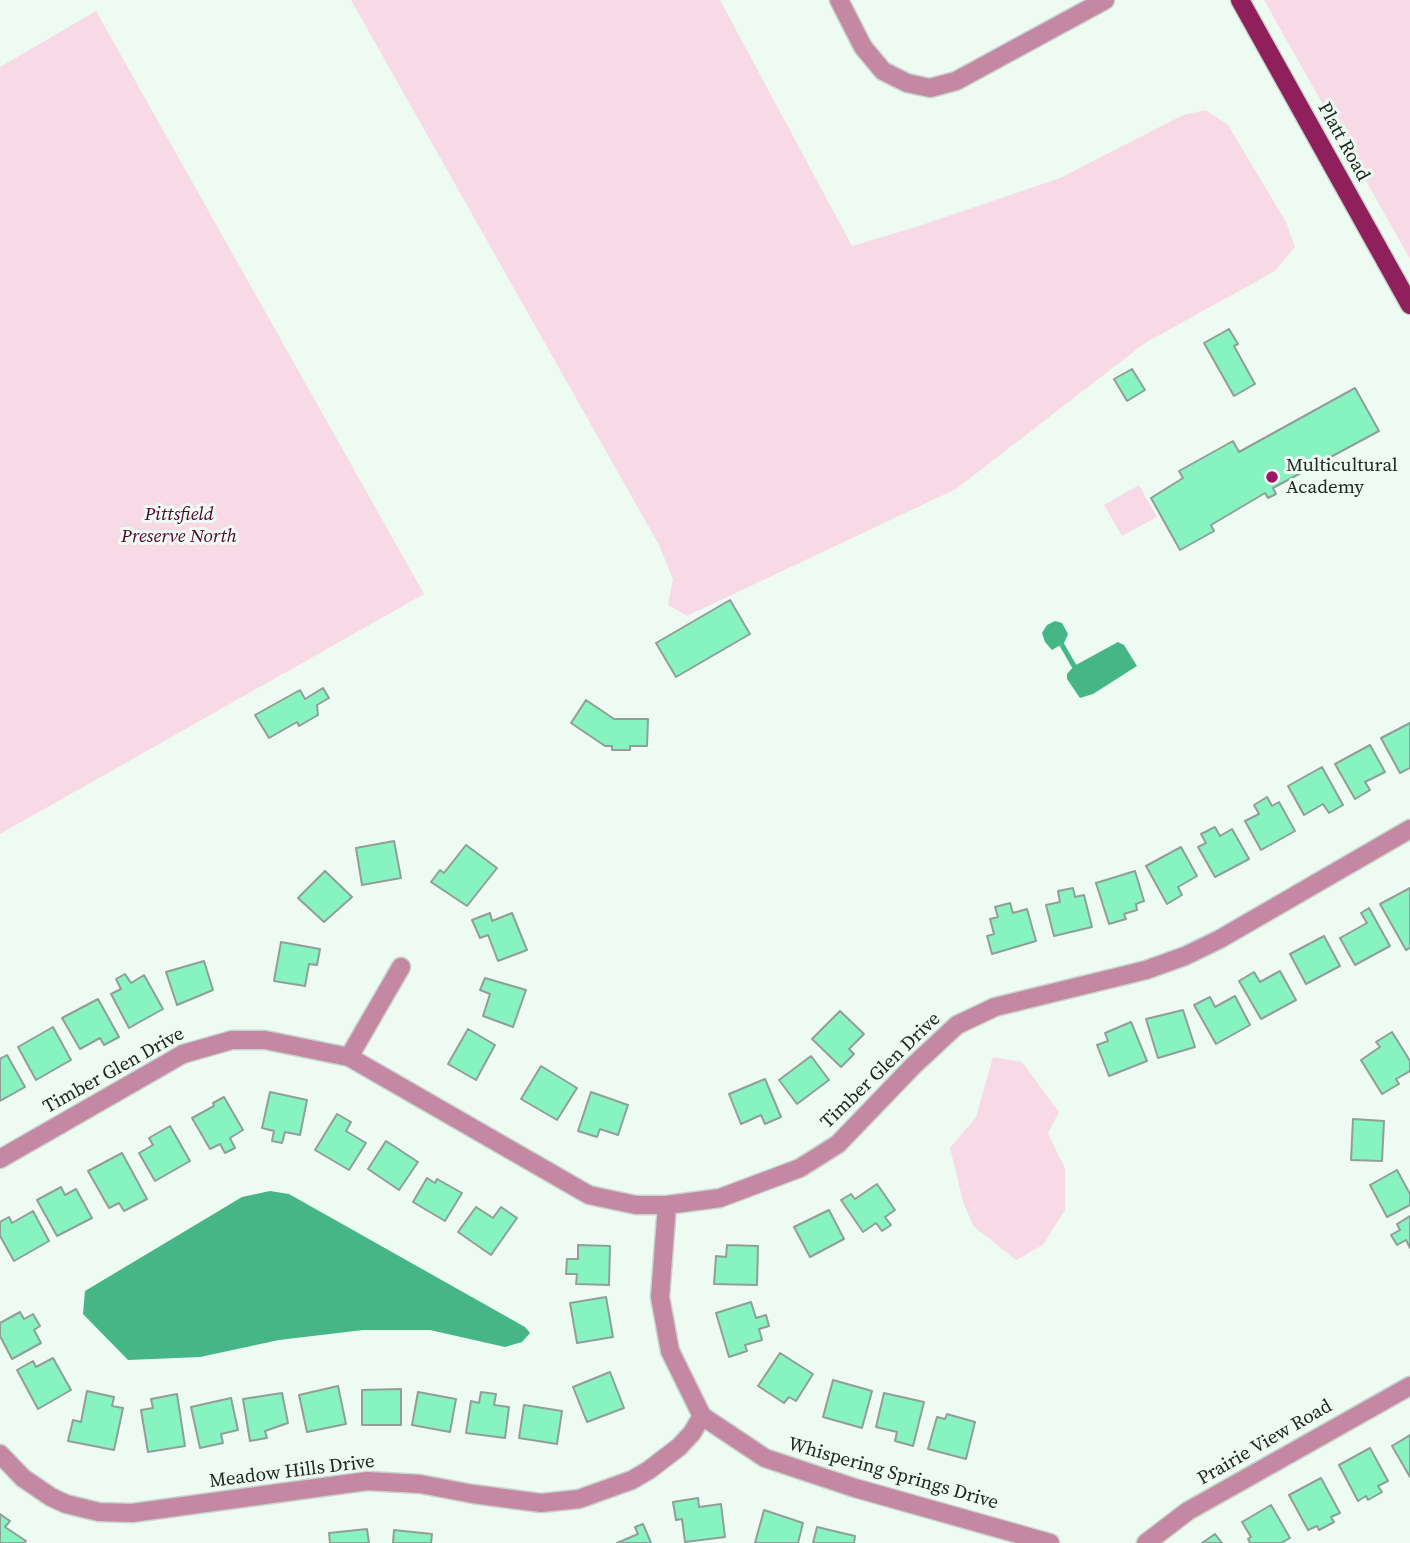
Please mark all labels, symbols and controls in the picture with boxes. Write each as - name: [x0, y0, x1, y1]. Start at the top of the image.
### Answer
- street label: Platt Road: [1312, 99, 1374, 185]
- place label: Multicultural Academy: [1286, 455, 1398, 499]
- marker: Multicultural Academy: [1264, 469, 1280, 485]
- park label: Pittsfield Preserve North: [121, 504, 237, 548]
- street label: Timber Glen Drive: [816, 1008, 946, 1134]
- street label: Timber Glen Drive: [40, 1023, 188, 1119]
- street label: Prairie View Road: [1194, 1395, 1336, 1491]
- street label: Whispering Springs Drive: [785, 1433, 1001, 1515]
- street label: Meadow Hills Drive: [208, 1451, 376, 1493]

